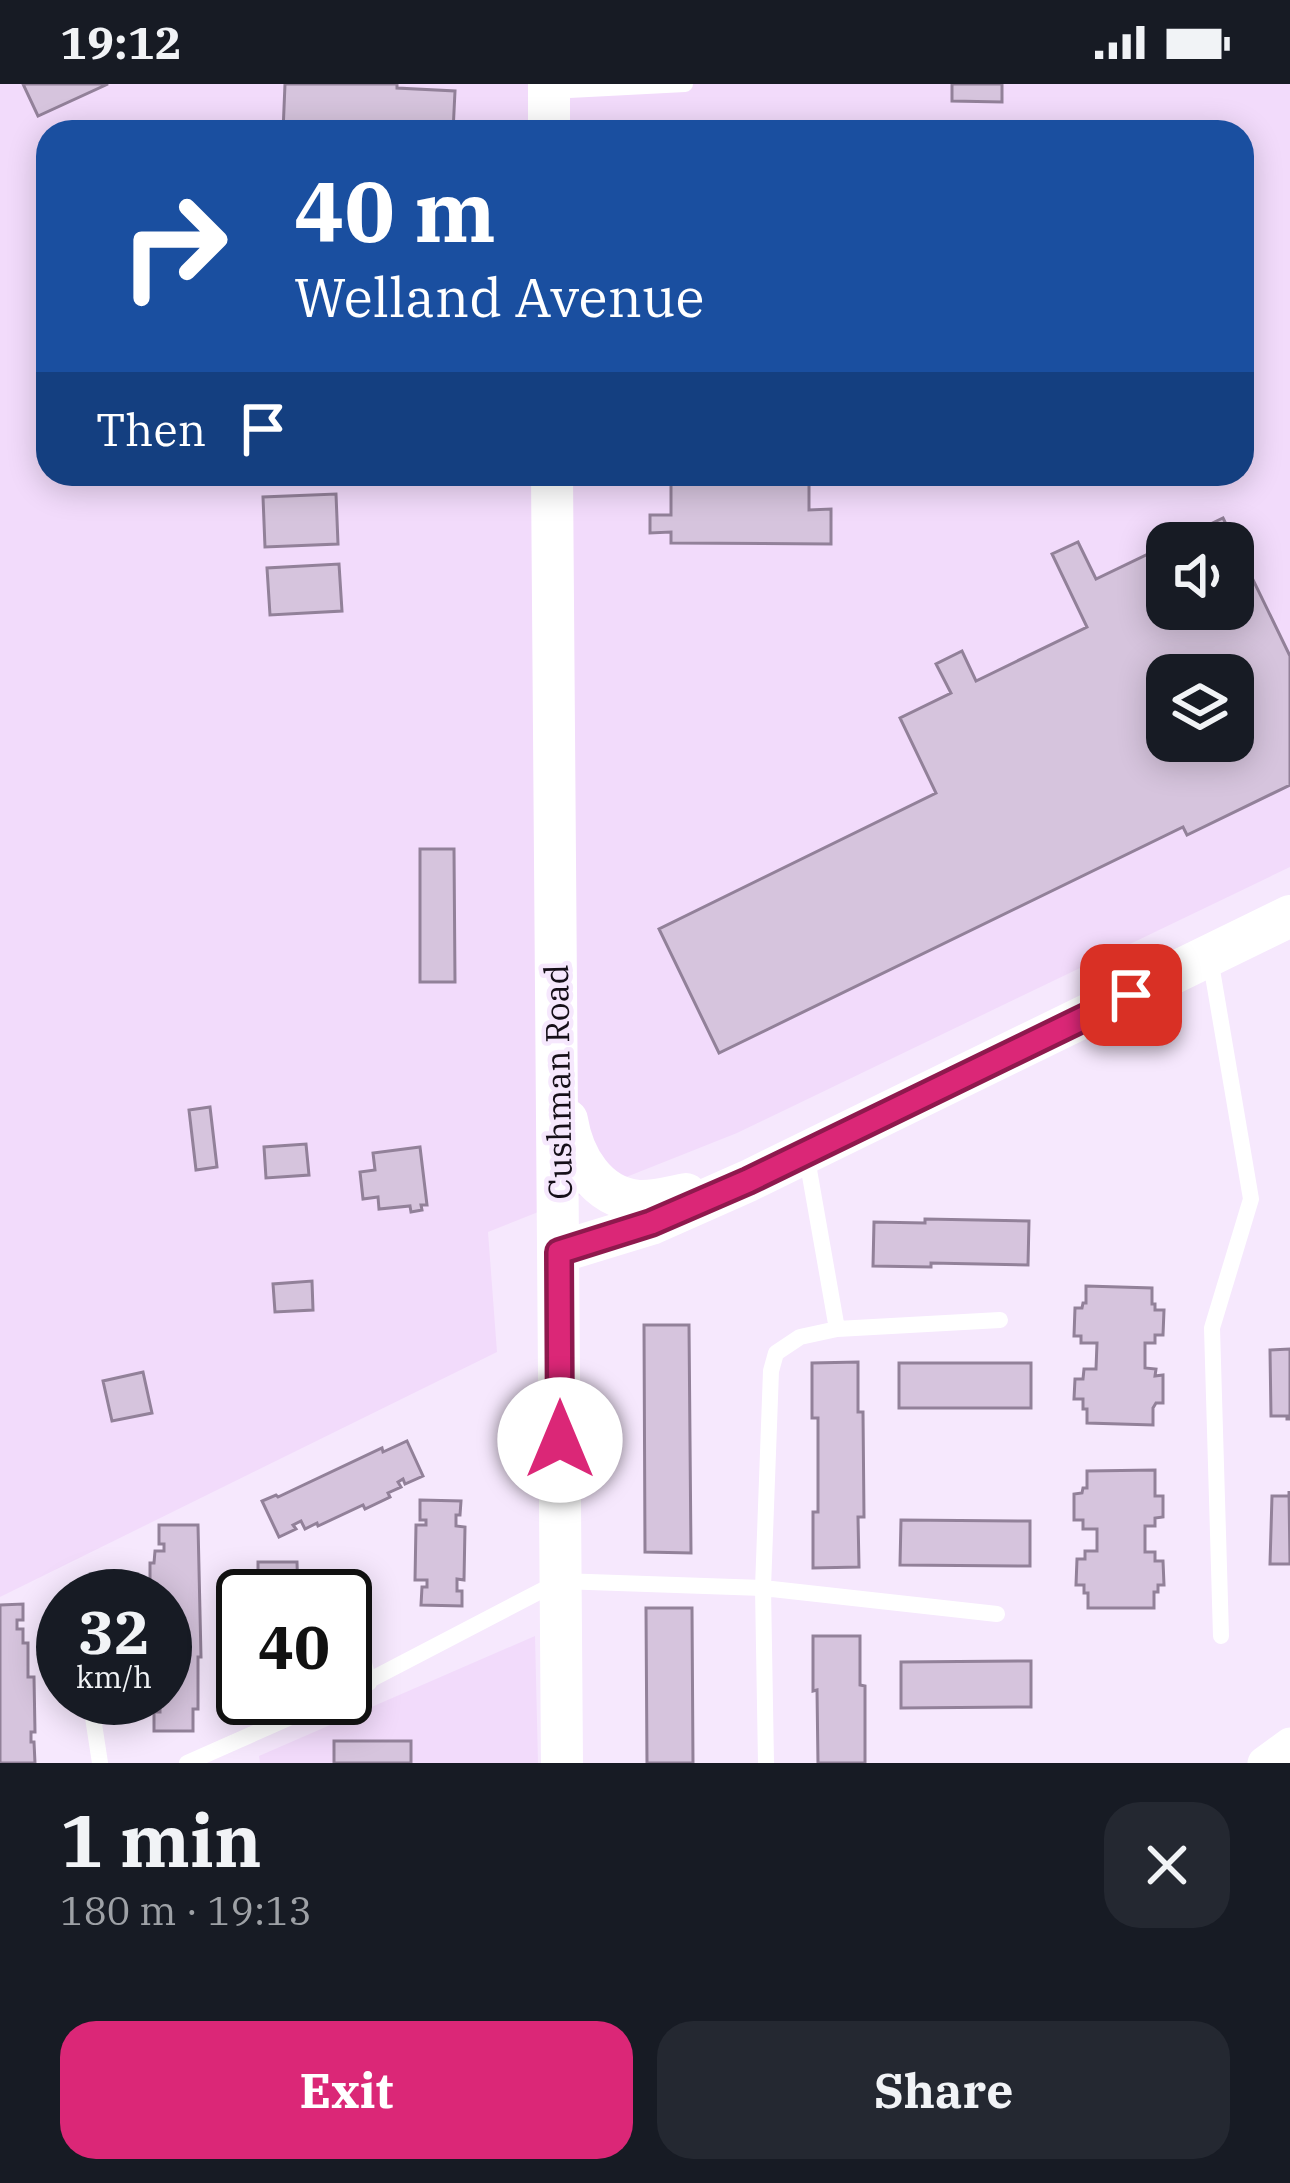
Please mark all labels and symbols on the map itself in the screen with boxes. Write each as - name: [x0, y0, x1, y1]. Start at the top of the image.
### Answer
- pin: [1080, 944, 1182, 1046]
- street label: Cushman Road: [534, 964, 581, 1200]
- position arrow: [497, 1377, 623, 1503]
- speed limit sign: 40: [216, 1569, 372, 1725]

